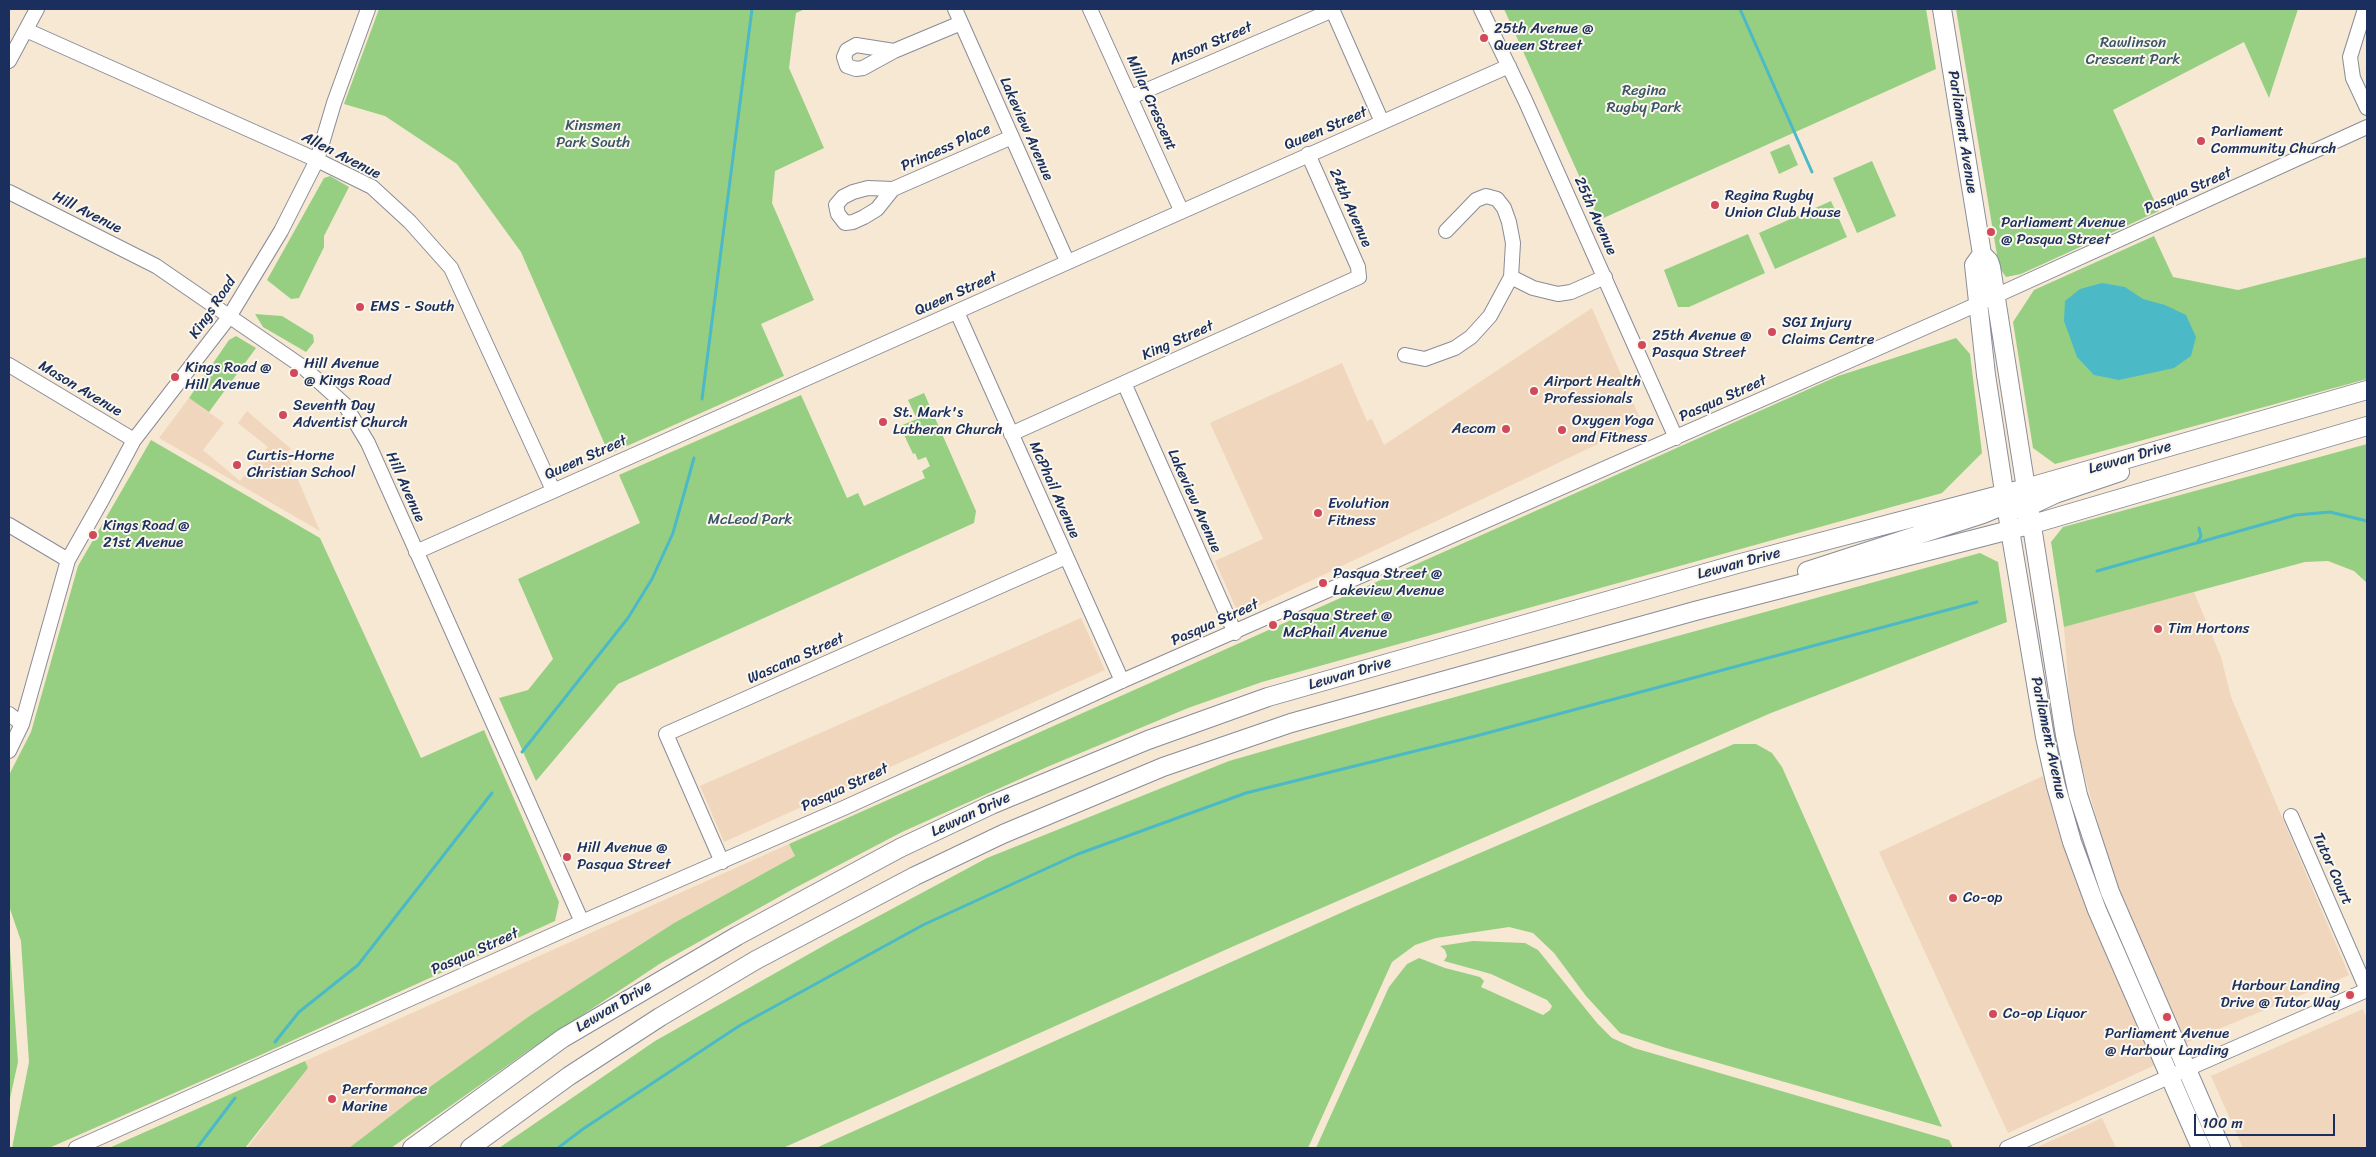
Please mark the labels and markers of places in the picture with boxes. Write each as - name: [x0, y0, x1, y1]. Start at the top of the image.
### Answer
- place label: 25th Avenue @ Queen Street: [1494, 20, 1593, 55]
- marker: 25th Avenue @ Queen Street: [1478, 32, 1490, 44]
- place label: Parliament Community Church: [2211, 123, 2336, 158]
- marker: Parliament Community Church: [2195, 135, 2207, 147]
- place label: Regina Rugby Union Club House: [1725, 187, 1841, 222]
- marker: Regina Rugby Union Club House: [1709, 199, 1721, 211]
- place label: Parliament Avenue @ Pasqua Street: [2001, 214, 2125, 249]
- marker: Parliament Avenue @ Pasqua Street: [1985, 226, 1997, 238]
- place label: EMS - South: [370, 298, 454, 316]
- marker: EMS - South: [354, 301, 366, 313]
- place label: SGI Injury Claims Centre: [1782, 314, 1874, 349]
- marker: SGI Injury Claims Centre: [1766, 326, 1778, 338]
- place label: 25th Avenue @ Pasqua Street: [1652, 327, 1751, 362]
- marker: 25th Avenue @ Pasqua Street: [1636, 339, 1648, 351]
- place label: Hill Avenue @ Kings Road: [304, 355, 391, 390]
- place label: Kings Road @ Hill Avenue: [185, 359, 272, 394]
- marker: Hill Avenue @ Kings Road: [288, 367, 300, 379]
- marker: Kings Road @ Hill Avenue: [169, 371, 181, 383]
- place label: Airport Health Professionals: [1544, 373, 1641, 408]
- marker: Airport Health Professionals: [1528, 385, 1540, 397]
- place label: Seventh Day Adventist Church: [293, 397, 408, 432]
- place label: St. Mark's Lutheran Church: [893, 404, 1003, 439]
- marker: Seventh Day Adventist Church: [277, 409, 289, 421]
- place label: Oxygen Yoga and Fitness: [1572, 412, 1654, 447]
- marker: St. Mark's Lutheran Church: [877, 416, 889, 428]
- place label: Aecom: [1452, 420, 1496, 438]
- marker: Aecom: [1500, 423, 1512, 435]
- marker: Oxygen Yoga and Fitness: [1556, 424, 1568, 436]
- place label: Curtis-Horne Christian School: [247, 447, 355, 482]
- marker: Curtis-Horne Christian School: [231, 459, 243, 471]
- place label: Evolution Fitness: [1328, 495, 1389, 530]
- marker: Evolution Fitness: [1312, 507, 1324, 519]
- place label: Kings Road @ 21st Avenue: [103, 517, 190, 552]
- marker: Kings Road @ 21st Avenue: [87, 529, 99, 541]
- place label: Pasqua Street @ Lakeview Avenue: [1333, 565, 1444, 600]
- marker: Pasqua Street @ Lakeview Avenue: [1317, 577, 1329, 589]
- place label: Pasqua Street @ McPhail Avenue: [1283, 607, 1392, 642]
- marker: Pasqua Street @ McPhail Avenue: [1267, 619, 1279, 631]
- place label: Tim Hortons: [2168, 620, 2250, 638]
- marker: Tim Hortons: [2152, 623, 2164, 635]
- place label: Hill Avenue @ Pasqua Street: [577, 839, 671, 874]
- marker: Hill Avenue @ Pasqua Street: [561, 851, 573, 863]
- place label: Co-op: [1963, 889, 2002, 907]
- marker: Co-op: [1947, 892, 1959, 904]
- place label: Harbour Landing Drive @ Tutor Way: [2221, 977, 2340, 1012]
- marker: Harbour Landing Drive @ Tutor Way: [2344, 989, 2356, 1001]
- place label: Co-op Liquor: [2003, 1005, 2086, 1023]
- marker: Co-op Liquor: [1987, 1008, 1999, 1020]
- marker: Parliament Avenue @ Harbour Landing: [2161, 1011, 2173, 1023]
- place label: Parliament Avenue @ Harbour Landing: [2105, 1025, 2229, 1060]
- place label: Performance Marine: [342, 1081, 428, 1116]
- marker: Performance Marine: [326, 1093, 338, 1105]

